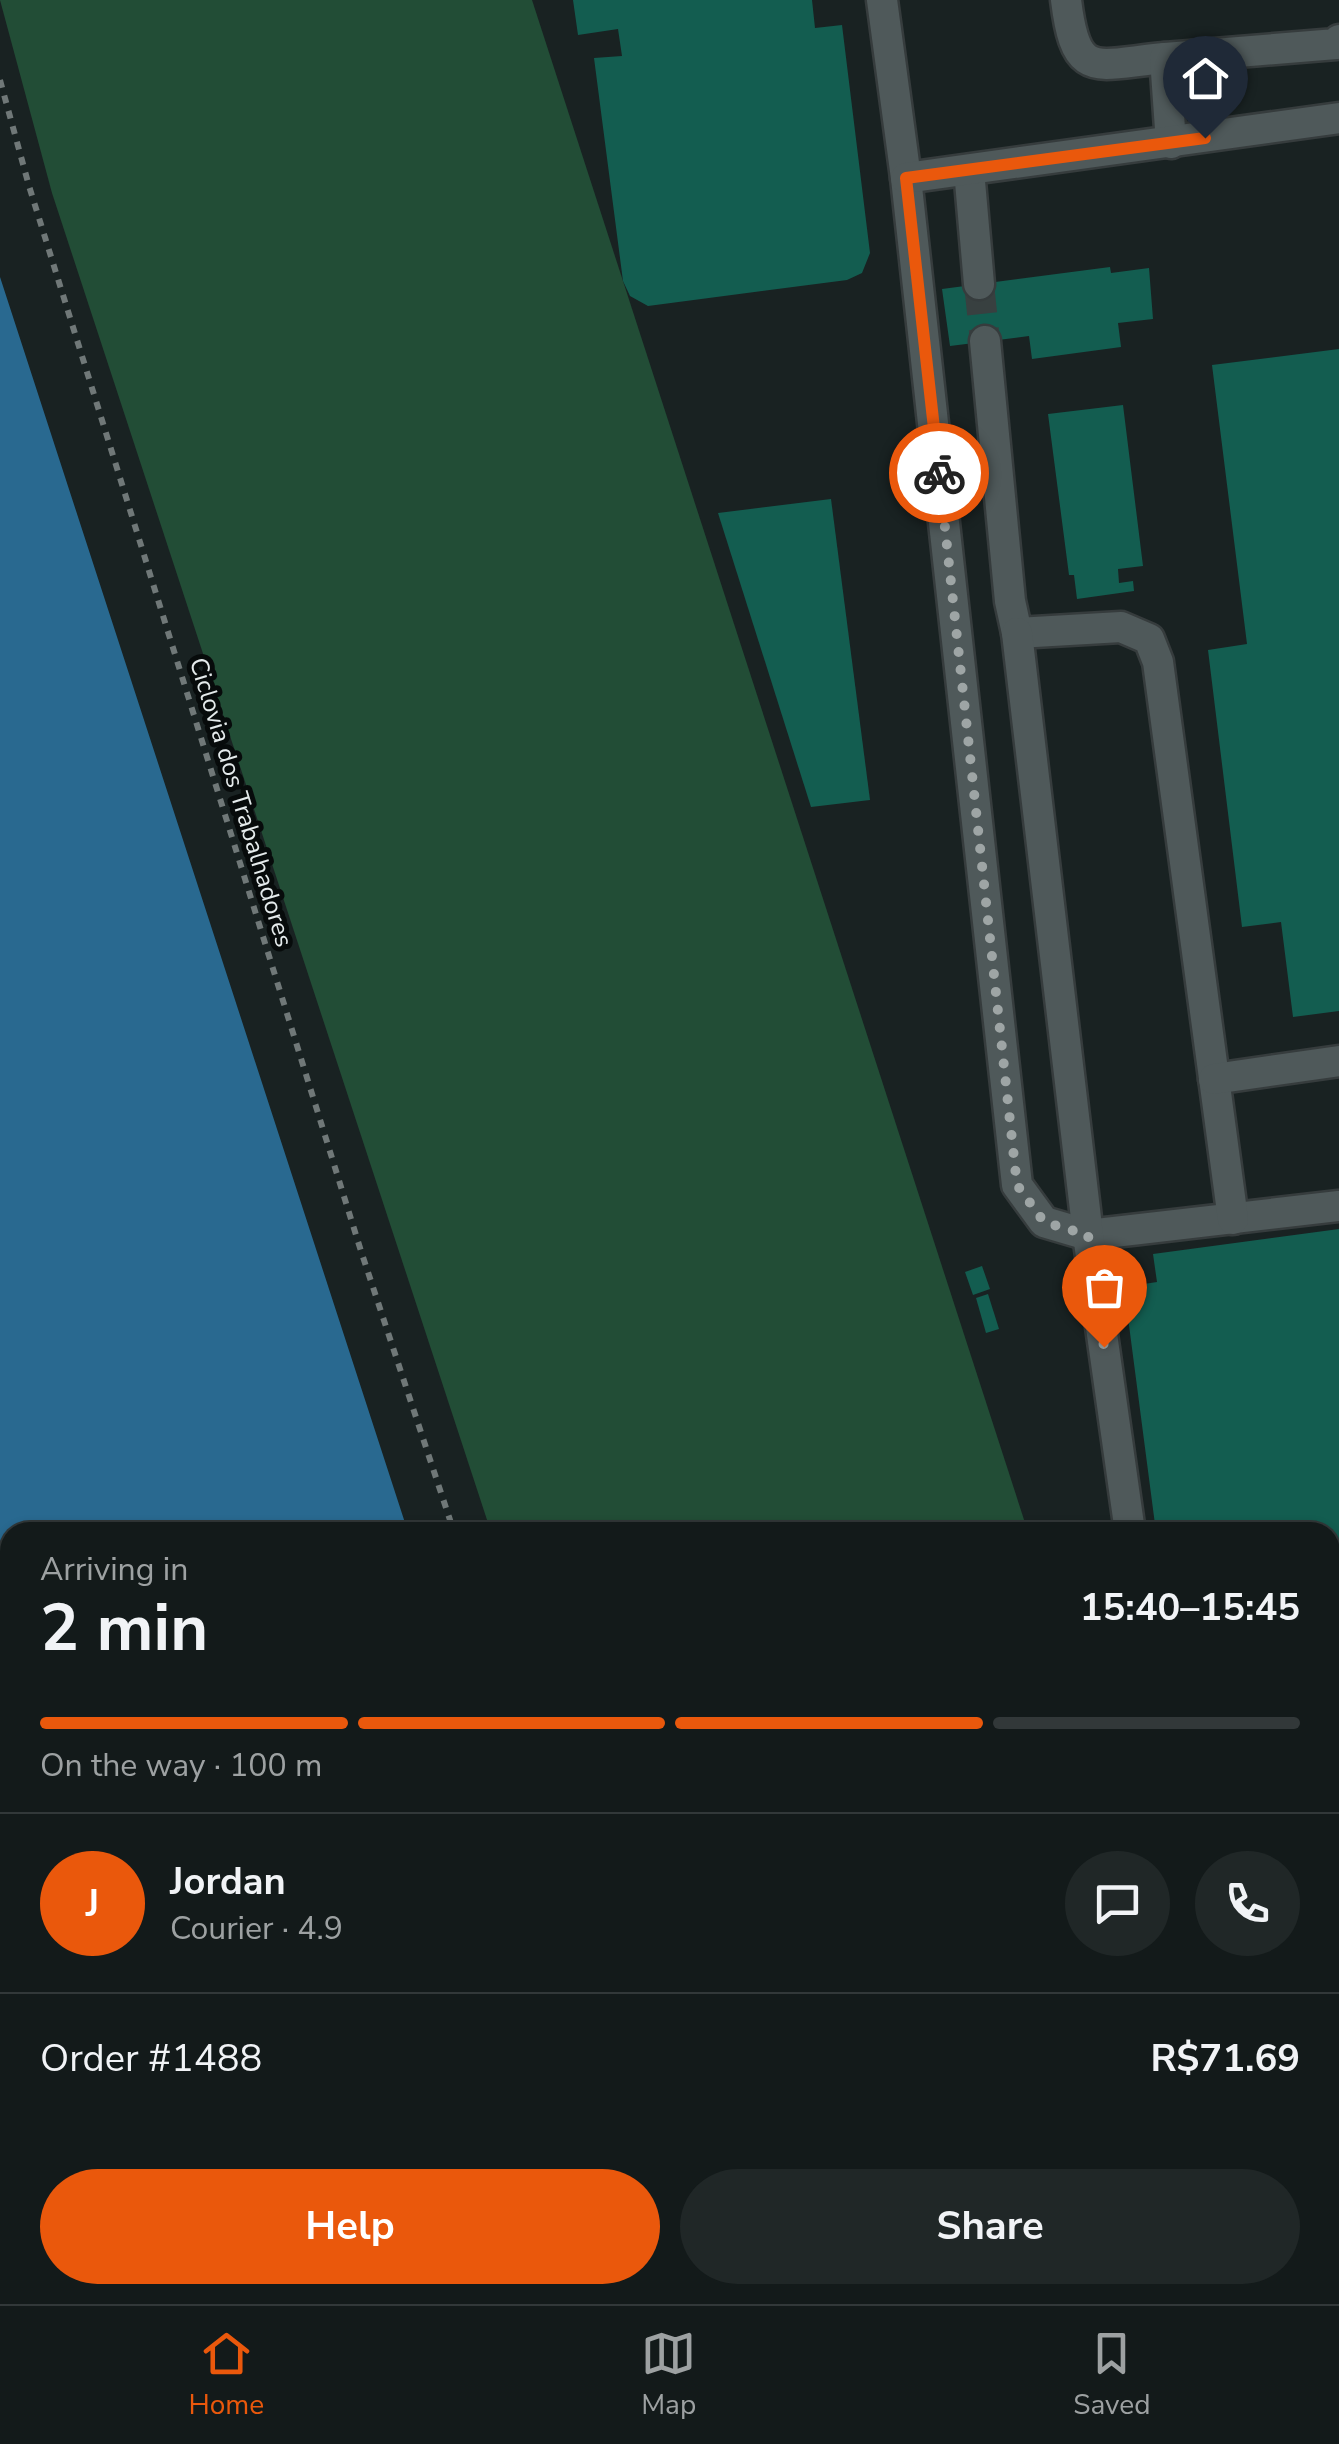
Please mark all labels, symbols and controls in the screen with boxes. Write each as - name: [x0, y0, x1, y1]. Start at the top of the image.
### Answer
- pin: [1163, 36, 1248, 139]
- icon: home: [1178, 51, 1233, 106]
- courier: [889, 423, 989, 523]
- icon: bike: [912, 446, 967, 501]
- street label: Ciclovia dos Trabalhadores: [181, 653, 301, 951]
- pin: [1062, 1245, 1147, 1348]
- icon: bag: [1077, 1260, 1132, 1315]
- text: Arriving in: [40, 1548, 188, 1591]
- text: 15:40–15:45: [1080, 1582, 1300, 1633]
- text: 2 min: [40, 1584, 208, 1673]
- text: On the way · 100 m: [40, 1744, 322, 1787]
- button: chat: [1065, 1851, 1170, 1956]
- button: phone: [1195, 1851, 1300, 1956]
- text: Jordan: [170, 1856, 286, 1907]
- text: J: [86, 1878, 99, 1929]
- text: Courier · 4.9: [170, 1907, 343, 1950]
- text: Order #1488: [40, 2033, 262, 2084]
- text: R$71.69: [1151, 2033, 1300, 2084]
- button: Help: [40, 2169, 660, 2284]
- button: Share: [680, 2169, 1300, 2284]
- tab: Home: [188, 2326, 264, 2424]
- tab: Map: [641, 2326, 696, 2424]
- tab: Saved: [1073, 2326, 1151, 2424]

